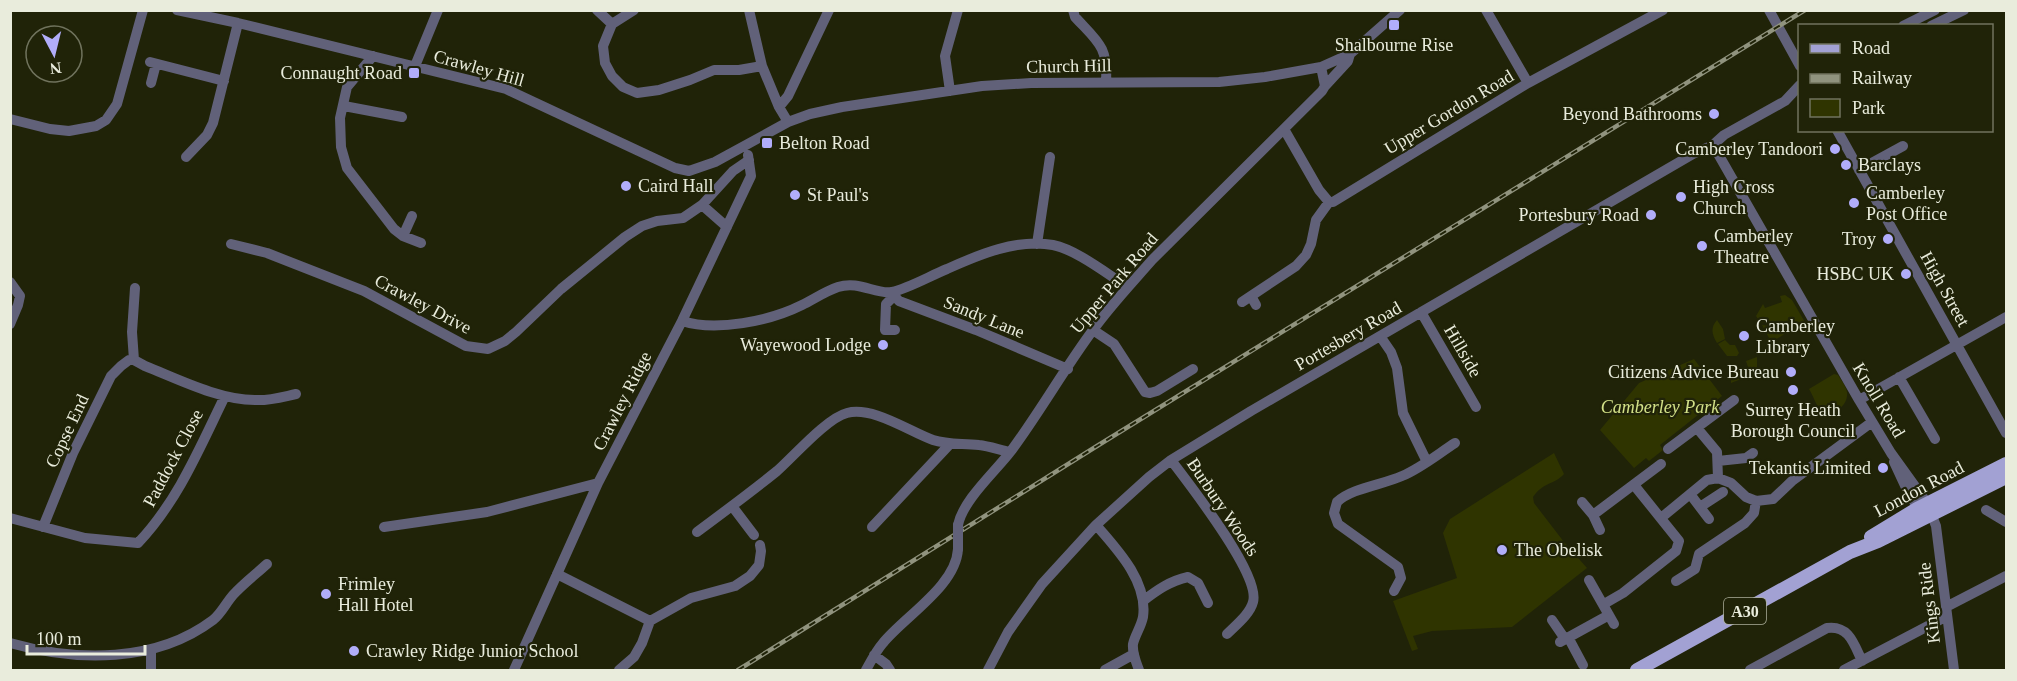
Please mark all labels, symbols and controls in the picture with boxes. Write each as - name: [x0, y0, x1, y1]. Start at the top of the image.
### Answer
- marker: Shalbourne Rise: [1387, 18, 1401, 32]
- north arrow: [24, 24, 84, 84]
- legend: [1798, 24, 1993, 132]
- place label: Shalbourne Rise: [1335, 35, 1453, 55]
- text: Road: [1852, 38, 1890, 58]
- street label: Crawley Hill: [431, 46, 527, 90]
- street label: Church Hill: [1026, 55, 1112, 77]
- text: N: [49, 59, 63, 78]
- place label: Connaught Road: [281, 63, 402, 83]
- marker: Connaught Road: [407, 66, 421, 80]
- street label: Upper Gordon Road: [1381, 66, 1517, 158]
- text: Railway: [1852, 68, 1912, 88]
- text: Park: [1852, 98, 1885, 118]
- place label: Beyond Bathrooms: [1563, 104, 1702, 124]
- marker: Beyond Bathrooms: [1707, 107, 1721, 121]
- place label: Belton Road: [779, 133, 870, 153]
- marker: Belton Road: [760, 136, 774, 150]
- place label: Camberley Tandoori: [1675, 139, 1823, 159]
- marker: Camberley Tandoori: [1828, 142, 1842, 156]
- place label: Barclays: [1858, 155, 1921, 175]
- marker: Barclays: [1839, 158, 1853, 172]
- place label: Caird Hall: [638, 176, 713, 196]
- place label: High Cross Church: [1693, 177, 1775, 218]
- marker: Caird Hall: [619, 179, 633, 193]
- place label: Camberley Post Office: [1866, 183, 1947, 224]
- place label: St Paul's: [807, 185, 869, 205]
- marker: St Paul's: [788, 188, 802, 202]
- marker: High Cross Church: [1674, 190, 1688, 204]
- marker: Camberley Post Office: [1847, 196, 1861, 210]
- place label: Portesbury Road: [1519, 205, 1639, 225]
- marker: Portesbury Road: [1644, 208, 1658, 222]
- place label: Camberley Theatre: [1714, 226, 1793, 267]
- street label: Upper Park Road: [1066, 229, 1162, 337]
- place label: Troy: [1842, 229, 1876, 249]
- marker: Troy: [1881, 232, 1895, 246]
- marker: Camberley Theatre: [1695, 239, 1709, 253]
- street label: High Street: [1916, 248, 1974, 330]
- place label: HSBC UK: [1816, 264, 1894, 284]
- marker: HSBC UK: [1899, 267, 1913, 281]
- street label: Crawley Drive: [371, 270, 475, 338]
- street label: Sandy Lane: [941, 292, 1027, 342]
- street label: Portesbery Road: [1291, 297, 1405, 375]
- place label: Camberley Library: [1756, 316, 1835, 357]
- street label: Hillside: [1440, 321, 1486, 381]
- marker: Camberley Library: [1737, 329, 1751, 343]
- place label: Wayewood Lodge: [740, 335, 871, 355]
- marker: Wayewood Lodge: [876, 338, 890, 352]
- street label: Crawley Ridge: [588, 348, 656, 454]
- street label: Knoll Road: [1849, 359, 1909, 441]
- place label: Citizens Advice Bureau: [1608, 362, 1779, 382]
- marker: Citizens Advice Bureau: [1784, 365, 1798, 379]
- marker: Surrey Heath Borough Council: [1786, 383, 1800, 397]
- street label: Copse End: [41, 391, 93, 471]
- park label: Camberley Park: [1601, 397, 1720, 417]
- place label: Surrey Heath Borough Council: [1731, 400, 1855, 441]
- street label: Paddock Close: [139, 406, 207, 510]
- street label: Burbury Woods: [1183, 454, 1263, 560]
- street label: London Road: [1871, 457, 1967, 521]
- place label: Tekantis Limited: [1749, 458, 1871, 478]
- marker: Tekantis Limited: [1876, 461, 1890, 475]
- place label: The Obelisk: [1514, 540, 1602, 560]
- marker: The Obelisk: [1495, 543, 1509, 557]
- street label: Kings Ride: [1914, 561, 1944, 645]
- place label: Frimley Hall Hotel: [338, 574, 413, 615]
- marker: Frimley Hall Hotel: [319, 587, 333, 601]
- road number: A30: [1724, 598, 1766, 624]
- scale bar: [27, 618, 146, 656]
- text: 100 m: [36, 629, 82, 649]
- place label: Crawley Ridge Junior School: [366, 641, 578, 661]
- marker: Crawley Ridge Junior School: [347, 644, 361, 658]

